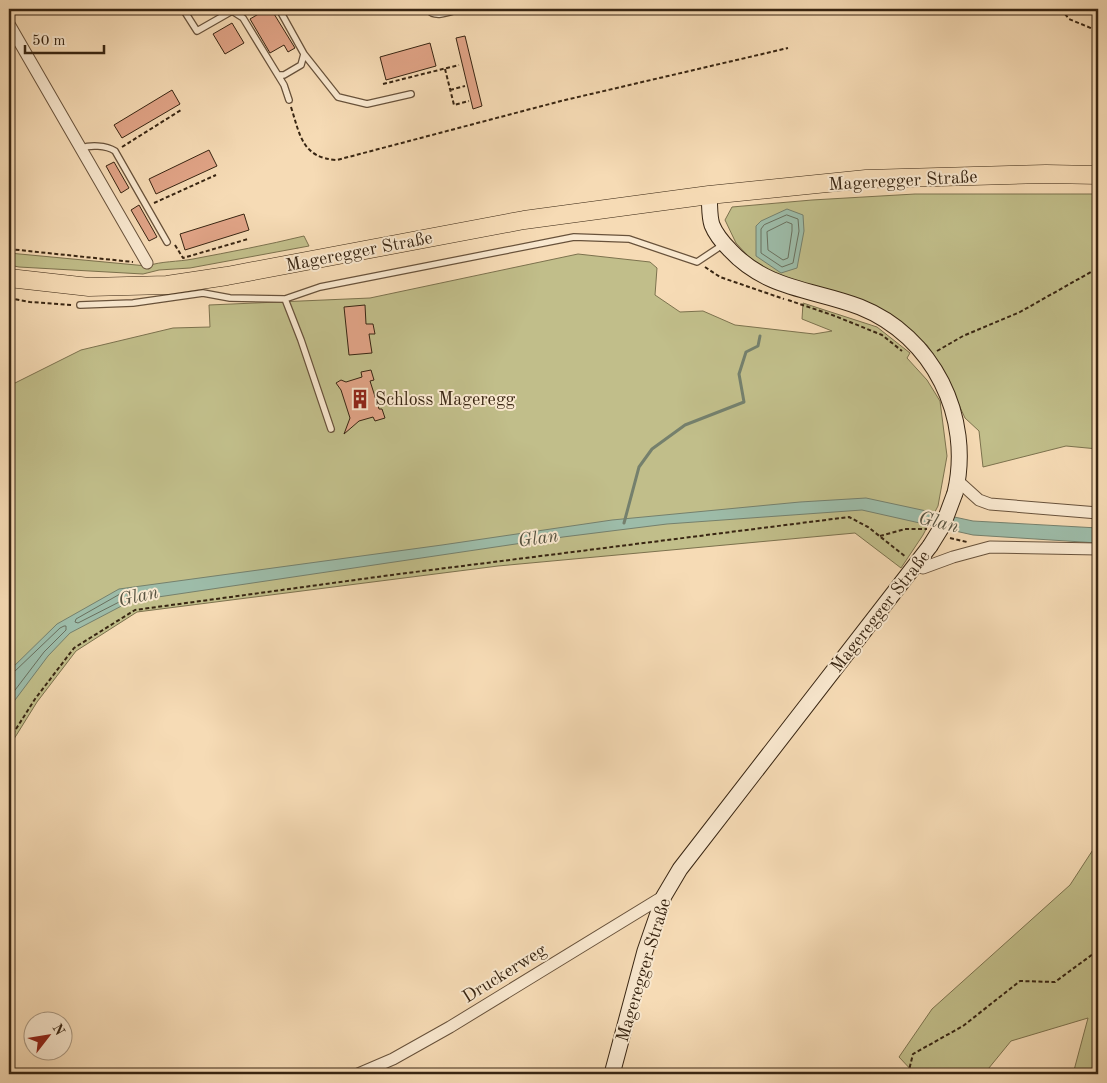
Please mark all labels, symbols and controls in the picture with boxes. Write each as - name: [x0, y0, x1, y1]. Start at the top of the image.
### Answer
- scale bar: [25, 22, 104, 54]
- text: 50 m: [32, 34, 66, 49]
- street label: Mageregger Straße: [828, 168, 978, 194]
- street label: Mageregger Straße: [284, 229, 434, 275]
- building icon: Schloss Mageregg: [349, 388, 371, 410]
- place label: Schloss Mageregg: [375, 391, 516, 409]
- water label: Glan: [916, 509, 961, 538]
- water label: Glan: [517, 527, 560, 552]
- street label: Mageregger Straße: [828, 547, 934, 676]
- water label: Glan: [117, 584, 161, 611]
- street label: Mageregger Straße: [614, 896, 674, 1044]
- street label: Druckerweg: [459, 941, 550, 1007]
- north arrow: [22, 1010, 72, 1060]
- text: N: [50, 1022, 67, 1038]

